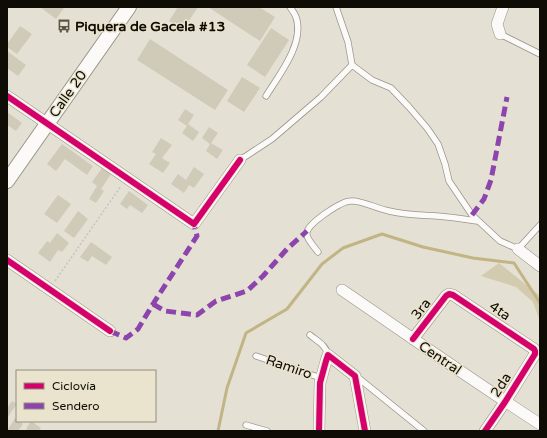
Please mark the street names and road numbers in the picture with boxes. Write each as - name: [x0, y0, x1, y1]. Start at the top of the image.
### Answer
- street label: Calle 20: [46, 67, 90, 121]
- street label: 3ra: [408, 295, 434, 323]
- street label: 4ta: [486, 298, 514, 324]
- street label: Central: [415, 338, 465, 378]
- street label: Ramiro: [264, 351, 314, 383]
- street label: 2da: [487, 370, 515, 400]

